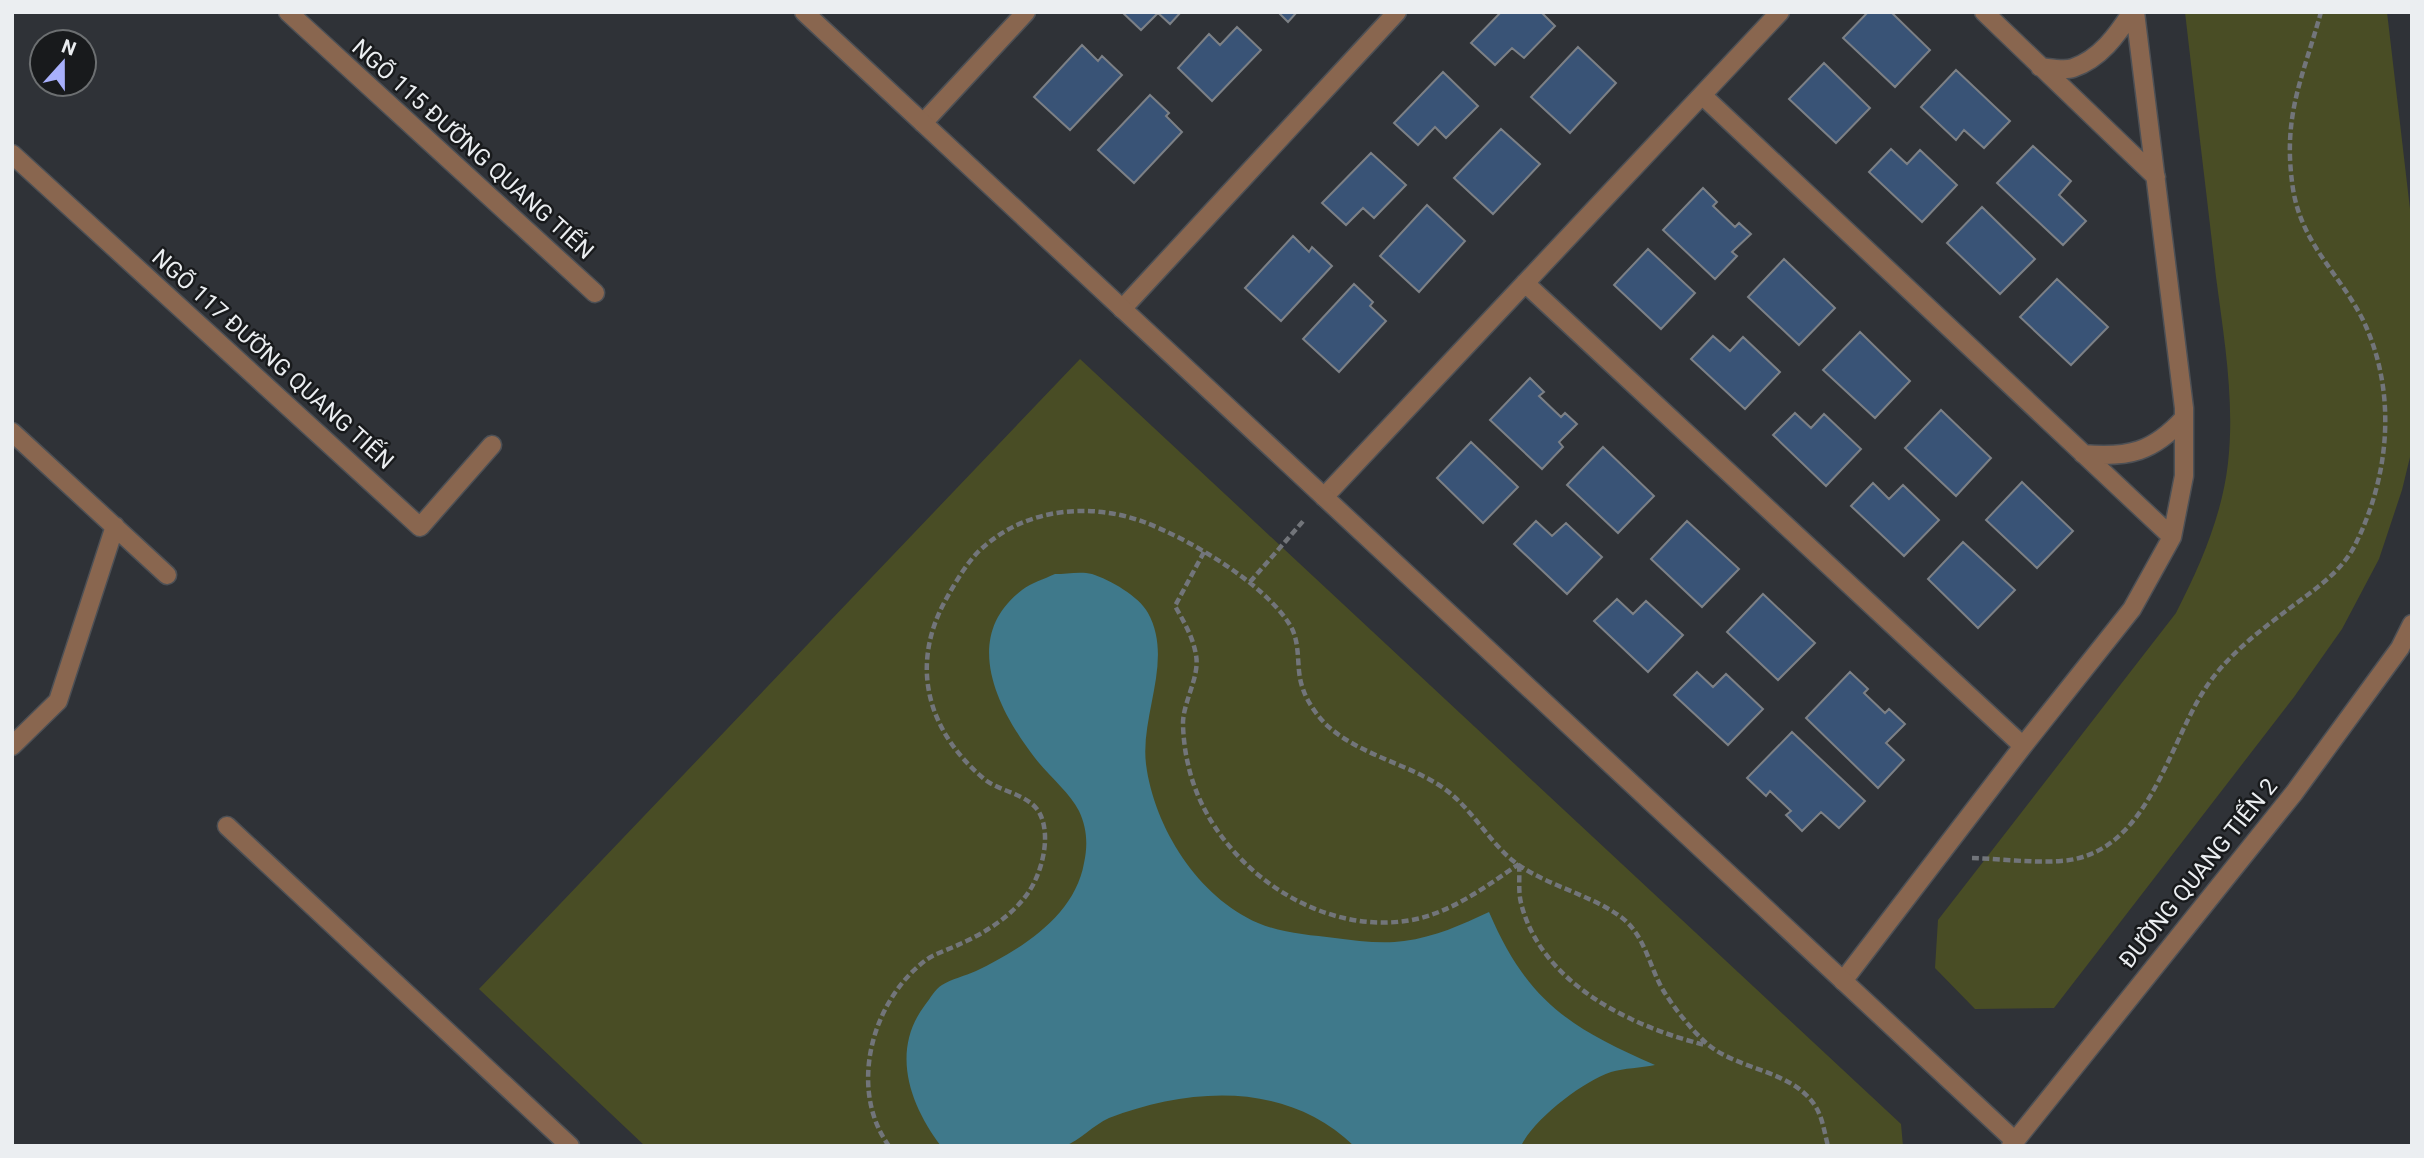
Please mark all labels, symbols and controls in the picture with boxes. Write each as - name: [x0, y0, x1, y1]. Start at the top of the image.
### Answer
- north arrow: [28, 28, 98, 98]
- street label: NGÕ 115 ĐƯỜNG QUANG TIẾN: [346, 32, 601, 265]
- text: N: [59, 34, 79, 61]
- street label: NGÕ 117 ĐƯỜNG QUANG TIẾN: [146, 242, 401, 475]
- street label: ĐƯỜNG QUANG TIẾN 2: [2111, 771, 2283, 973]

